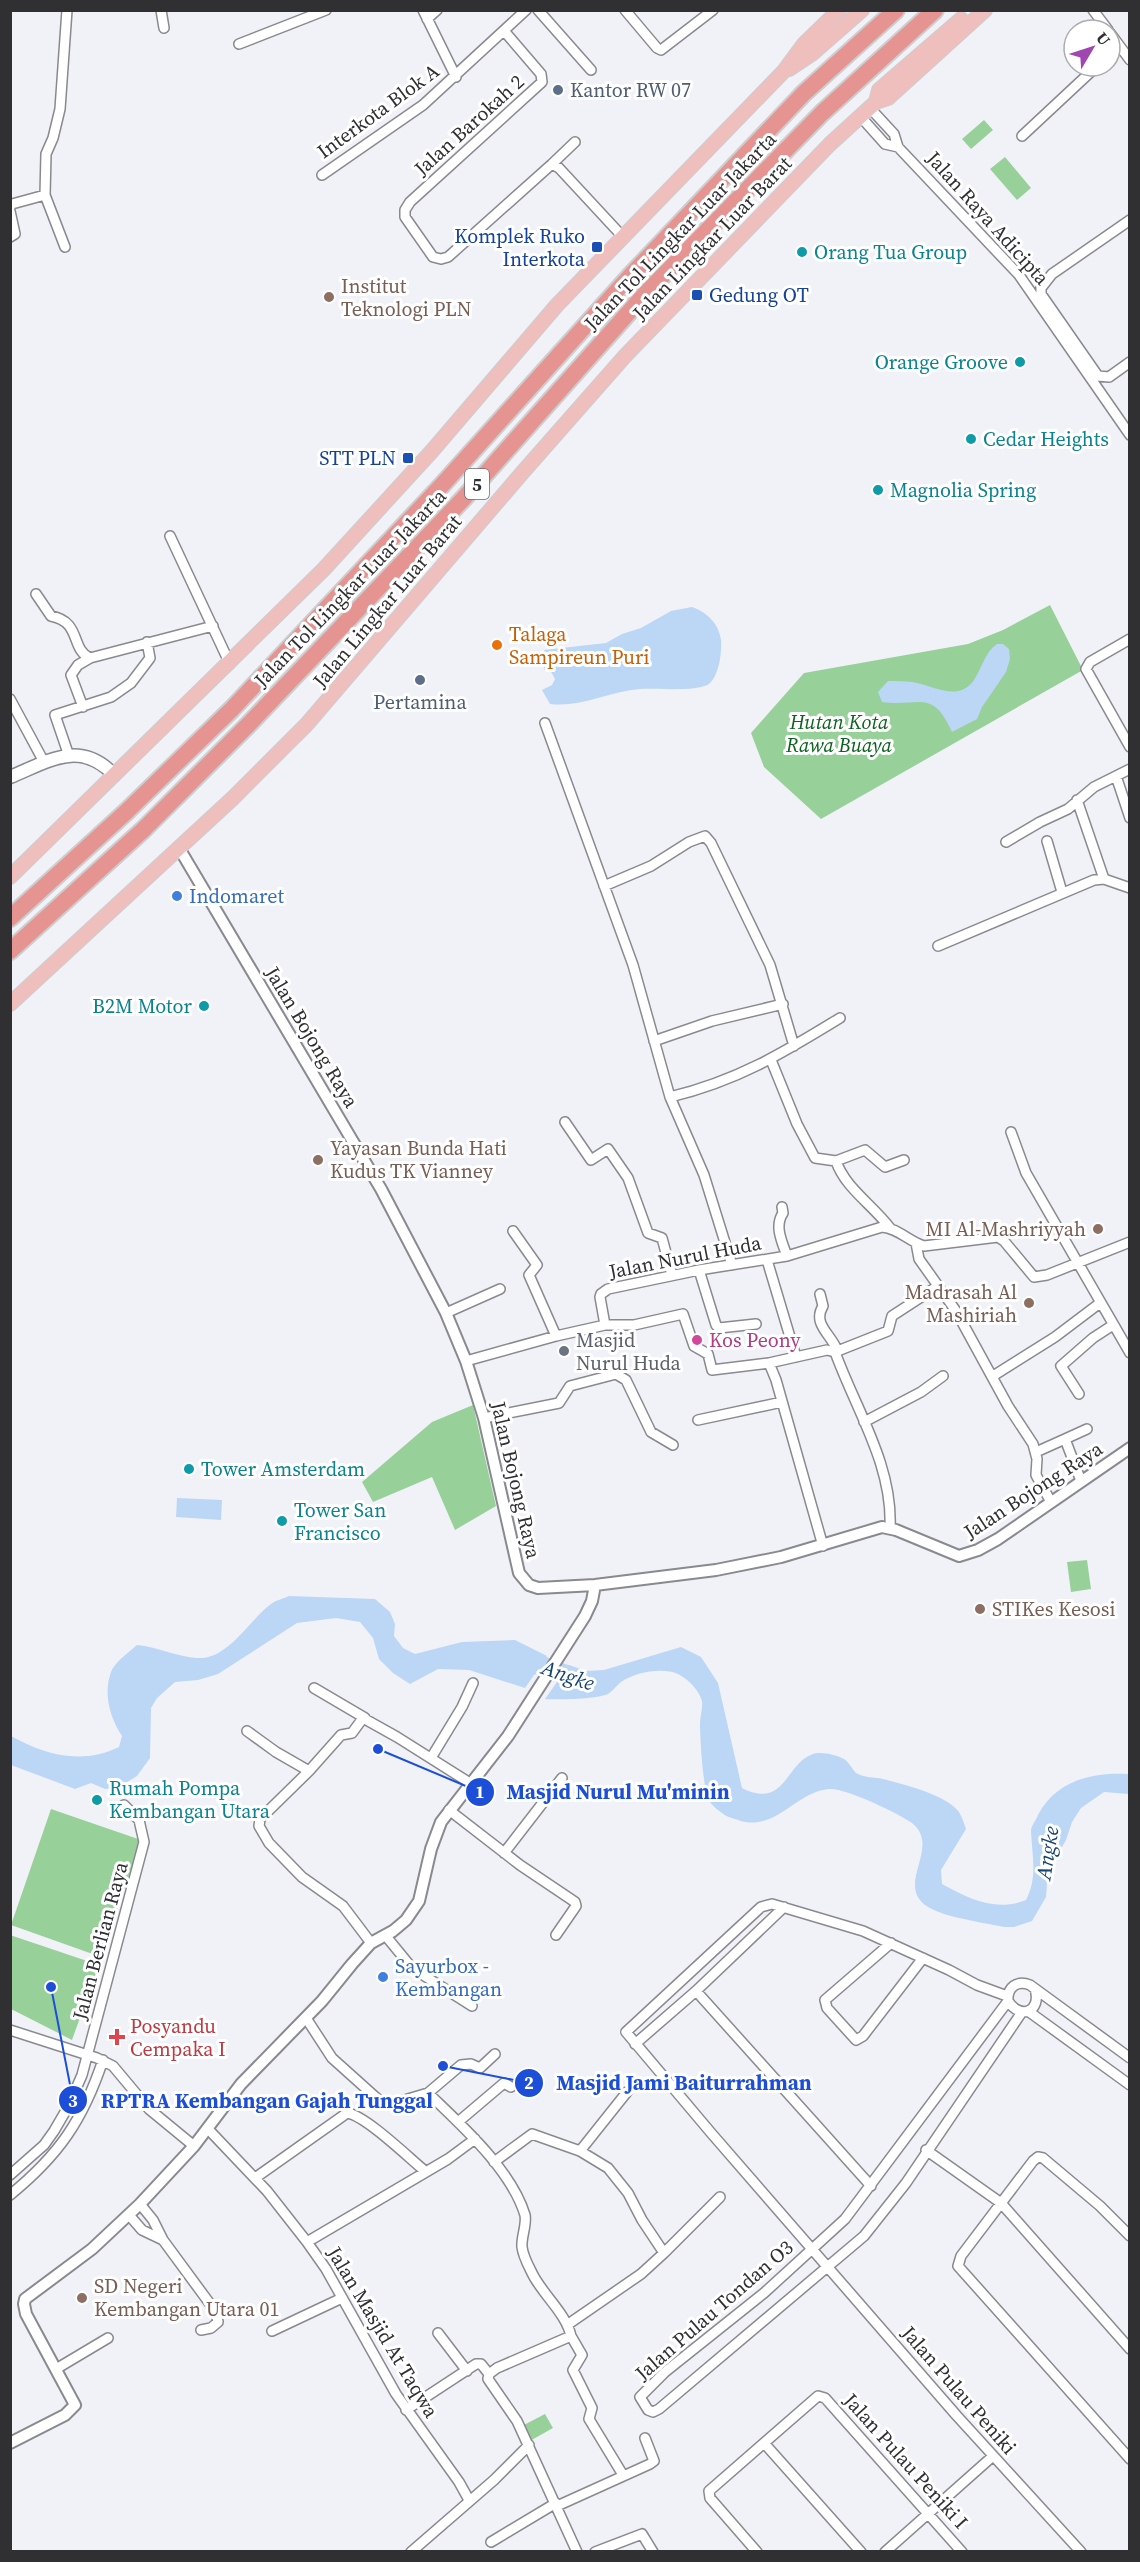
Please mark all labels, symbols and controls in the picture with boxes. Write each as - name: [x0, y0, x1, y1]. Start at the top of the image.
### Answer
- north arrow: [1062, 18, 1122, 78]
- text: U: [1091, 27, 1116, 50]
- street label: Interkota Blok A: [311, 57, 445, 165]
- street label: Jalan Barokah 2: [407, 68, 530, 183]
- place label: Kantor RW 07: [570, 76, 691, 104]
- marker: Kantor RW 07: [551, 83, 565, 97]
- street label: Jalan Tol Lingkar Luar Jakarta: [577, 125, 783, 337]
- street label: Jalan Raya Adicipta: [920, 144, 1056, 292]
- street label: Jalan Lingkar Luar Barat: [626, 150, 798, 327]
- place label: Komplek Ruko Interkota: [454, 222, 586, 273]
- place label: Orang Tua Group: [814, 238, 967, 266]
- marker: Komplek Ruko Interkota: [590, 240, 604, 254]
- marker: Orang Tua Group: [795, 245, 809, 259]
- place label: Institut Teknologi PLN: [341, 272, 471, 323]
- place label: Gedung OT: [709, 281, 809, 309]
- marker: Gedung OT: [690, 288, 704, 302]
- marker: Institut Teknologi PLN: [322, 290, 336, 304]
- place label: Orange Groove: [875, 348, 1008, 376]
- marker: Orange Groove: [1013, 355, 1027, 369]
- place label: Cedar Heights: [983, 425, 1109, 453]
- marker: Cedar Heights: [964, 432, 978, 446]
- place label: STT PLN: [319, 444, 396, 472]
- marker: STT PLN: [401, 451, 415, 465]
- road number: 5: [465, 469, 489, 499]
- place label: Magnolia Spring: [890, 476, 1036, 504]
- street label: Jalan Tol Lingkar Luar Jakarta: [247, 482, 453, 694]
- marker: Magnolia Spring: [871, 483, 885, 497]
- street label: Jalan Lingkar Luar Barat: [306, 508, 468, 694]
- place label: Talaga Sampireun Puri: [509, 620, 649, 671]
- marker: Talaga Sampireun Puri: [490, 638, 504, 652]
- marker: Pertamina: [413, 673, 427, 687]
- place label: Pertamina: [373, 688, 467, 716]
- park label: Hutan Kota Rawa Buaya: [785, 708, 892, 759]
- place label: Indomaret: [189, 882, 284, 910]
- marker: Indomaret: [170, 889, 184, 903]
- street label: Jalan Bojong Raya: [258, 960, 366, 1114]
- place label: B2M Motor: [92, 992, 193, 1020]
- marker: B2M Motor: [197, 999, 211, 1013]
- place label: Yayasan Bunda Hati Kudus TK Vianney: [330, 1134, 507, 1185]
- marker: Yayasan Bunda Hati Kudus TK Vianney: [311, 1153, 325, 1167]
- place label: MI Al-Mashriyyah: [926, 1215, 1086, 1243]
- marker: MI Al-Mashriyyah: [1091, 1222, 1105, 1236]
- street label: Jalan Nurul Huda: [605, 1228, 764, 1286]
- place label: Madrasah Al Mashiriah: [905, 1278, 1017, 1329]
- marker: Madrasah Al Mashiriah: [1022, 1296, 1036, 1310]
- place label: Masjid Nurul Huda: [576, 1326, 682, 1377]
- place label: Kos Peony: [709, 1326, 801, 1354]
- marker: Kos Peony: [690, 1333, 704, 1347]
- marker: Masjid Nurul Huda: [557, 1344, 571, 1358]
- street label: Jalan Bojong Raya: [484, 1398, 548, 1562]
- street label: Jalan Bojong Raya: [957, 1434, 1108, 1546]
- place label: Tower Amsterdam: [201, 1455, 365, 1483]
- marker: Tower Amsterdam: [182, 1462, 196, 1476]
- place label: Tower San Francisco: [294, 1496, 386, 1547]
- marker: Tower San Francisco: [275, 1514, 289, 1528]
- place label: STIKes Kesosi: [992, 1595, 1115, 1623]
- marker: STIKes Kesosi: [973, 1602, 987, 1616]
- water label: Angke: [537, 1652, 599, 1698]
- callout: Masjid Nurul Mu'minin: [465, 1772, 742, 1811]
- place label: Rumah Pompa Kembangan Utara: [109, 1774, 271, 1825]
- text: Masjid Nurul Mu'minin: [506, 1777, 730, 1806]
- text: 1: [475, 1779, 485, 1804]
- marker: Rumah Pompa Kembangan Utara: [90, 1793, 104, 1807]
- water label: Angke: [1028, 1824, 1066, 1883]
- street label: Jalan Berlian Raya: [65, 1858, 135, 2024]
- place label: Sayurbox - Kembangan: [395, 1952, 502, 2003]
- marker: Sayurbox - Kembangan: [376, 1970, 390, 1984]
- place label: Posyandu Cempaka I: [130, 2012, 226, 2063]
- marker: Posyandu Cempaka I: [108, 2028, 126, 2046]
- callout: Masjid Jami Baiturrahman: [514, 2063, 823, 2102]
- text: Masjid Jami Baiturrahman: [556, 2068, 812, 2097]
- text: 2: [524, 2070, 534, 2095]
- callout: RPTRA Kembangan Gajah Tunggal: [58, 2081, 445, 2120]
- text: RPTRA Kembangan Gajah Tunggal: [101, 2086, 433, 2115]
- text: 3: [68, 2088, 78, 2113]
- street label: Jalan Pulau Tondan O3: [628, 2234, 799, 2387]
- street label: Jalan Masjid At Taqwa: [320, 2240, 446, 2424]
- place label: SD Negeri Kembangan Utara 01: [94, 2272, 280, 2323]
- marker: SD Negeri Kembangan Utara 01: [75, 2291, 89, 2305]
- street label: Jalan Pulau Peniki: [895, 2319, 1023, 2460]
- street label: Jalan Pulau Peniki I: [837, 2386, 975, 2535]

